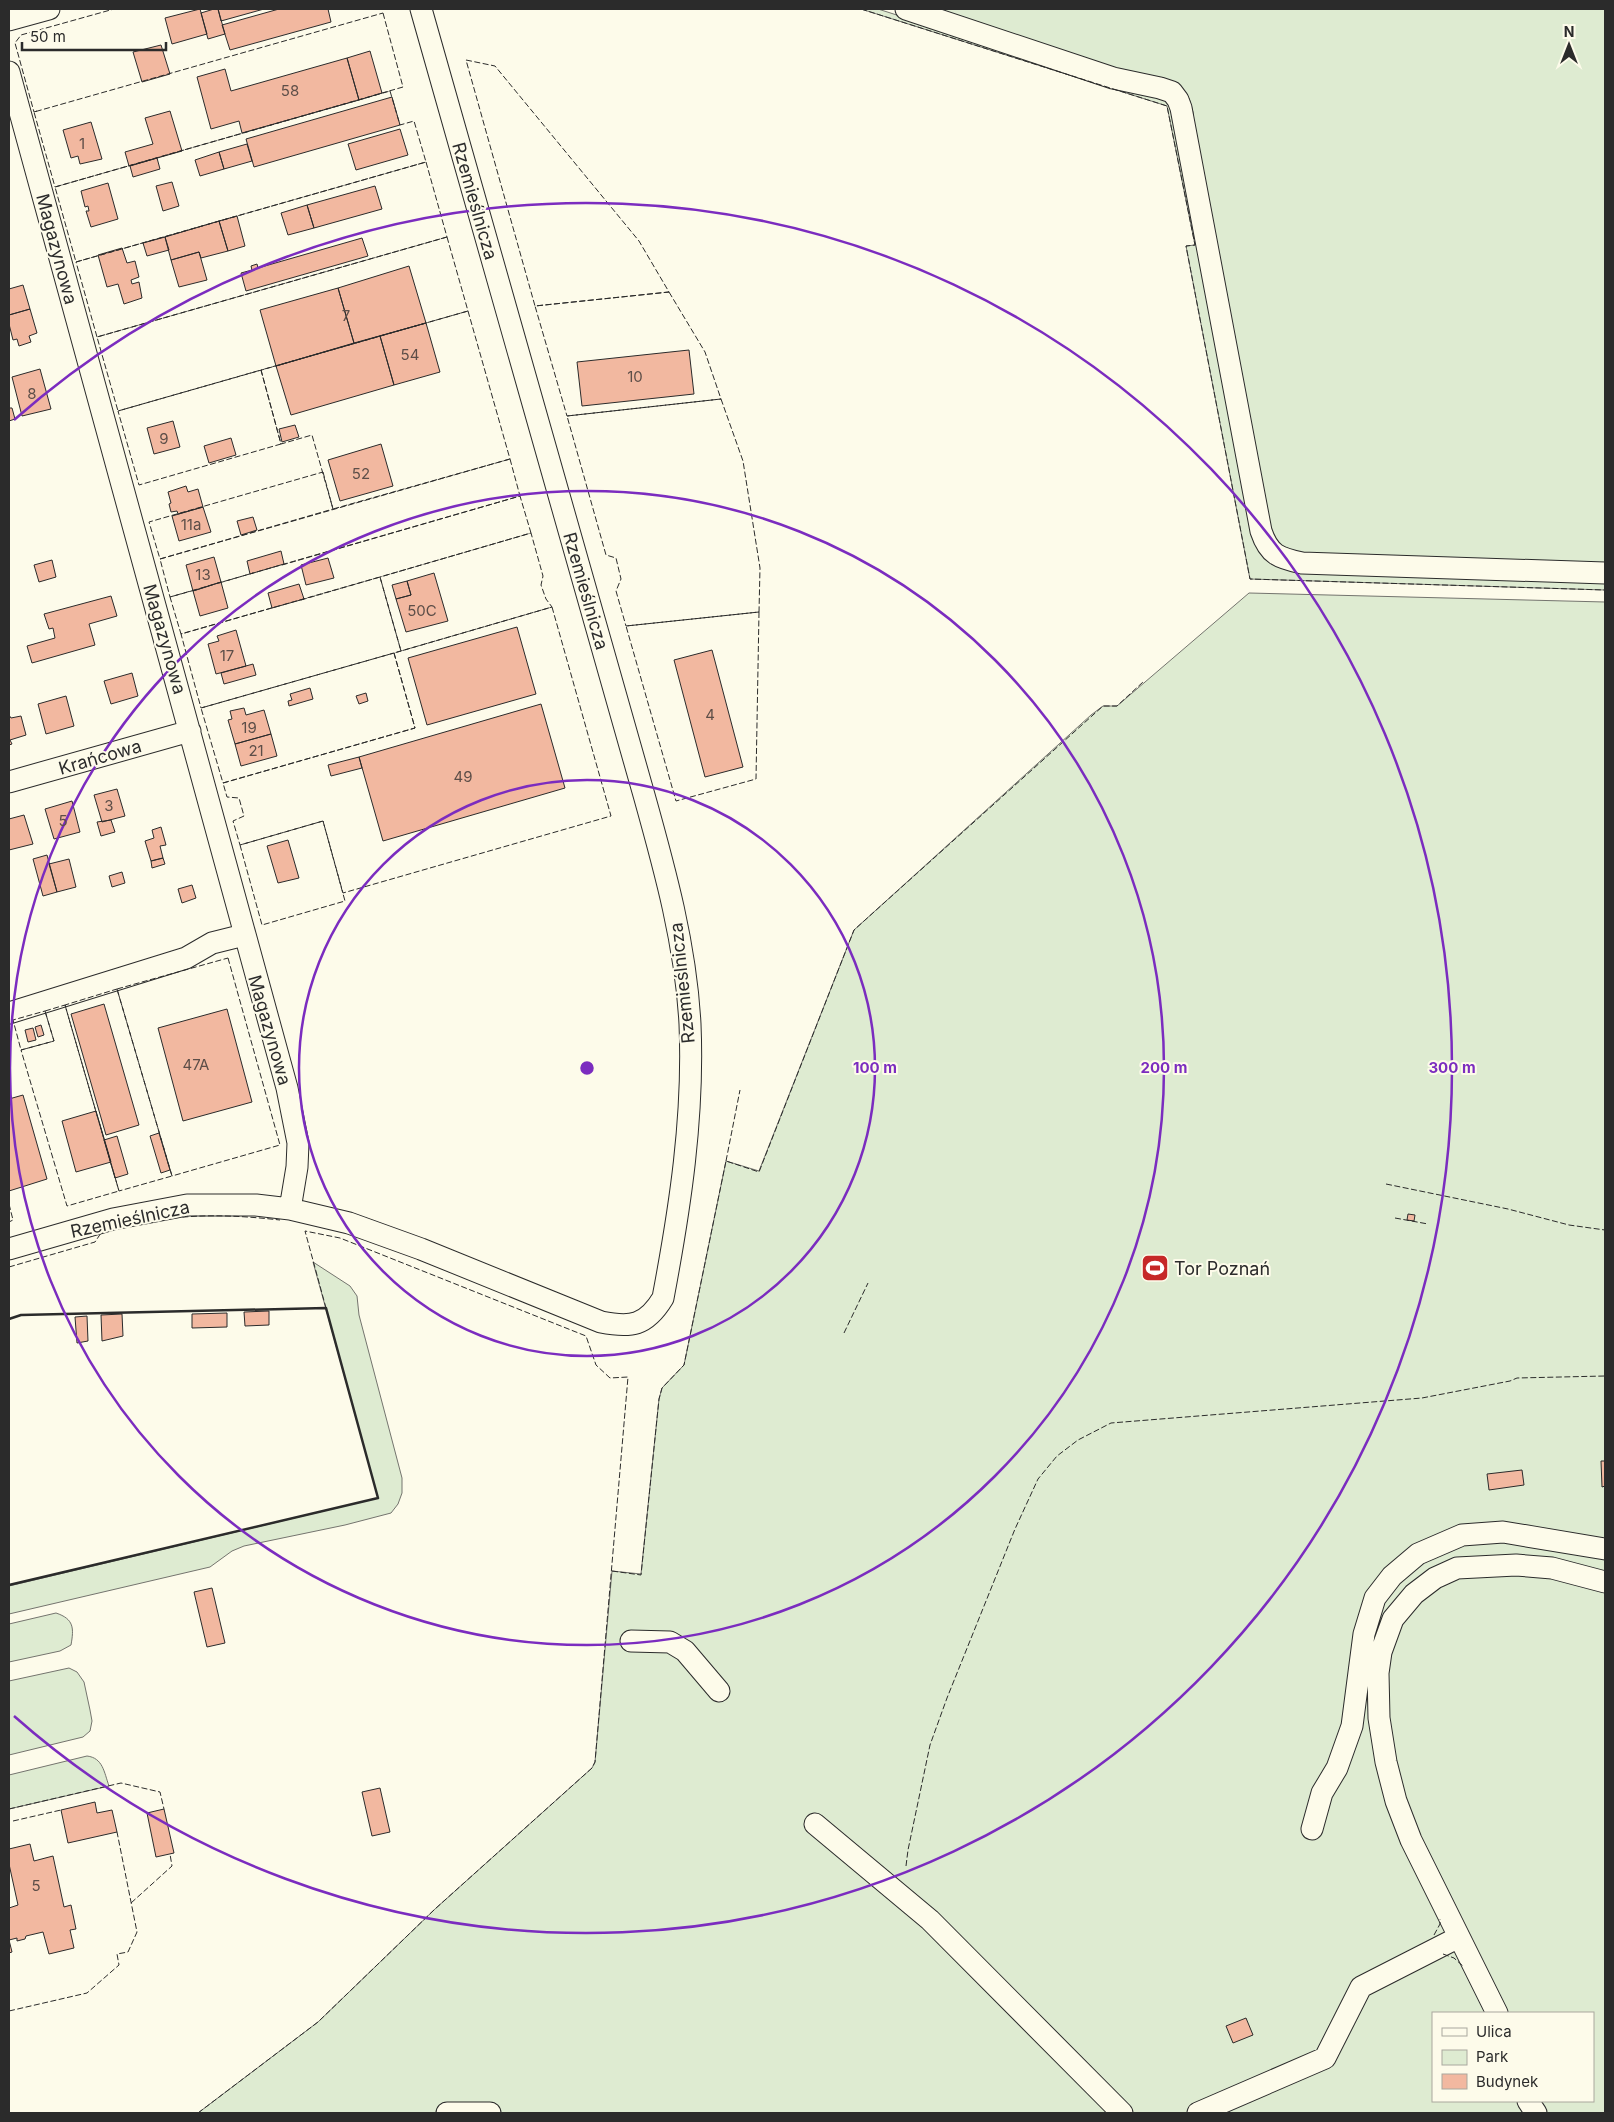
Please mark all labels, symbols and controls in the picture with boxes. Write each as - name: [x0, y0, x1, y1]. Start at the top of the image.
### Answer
- scale bar: [22, 20, 166, 52]
- north arrow: [1544, 20, 1594, 70]
- text: N: [1564, 23, 1574, 40]
- text: 50 m: [30, 27, 66, 46]
- house number: 58: [281, 81, 299, 100]
- house number: 1: [79, 134, 85, 153]
- street label: Rzemieślnicza: [448, 140, 502, 262]
- street label: Magazynowa: [32, 191, 82, 307]
- house number: 7: [342, 306, 350, 325]
- house number: 54: [401, 345, 419, 364]
- house number: 10: [627, 367, 643, 386]
- house number: 8: [27, 384, 37, 403]
- house number: 9: [159, 429, 169, 448]
- house number: 52: [352, 464, 370, 483]
- house number: 11a: [181, 515, 201, 534]
- street label: Rzemieślnicza: [559, 530, 613, 652]
- house number: 13: [195, 565, 211, 584]
- street label: Magazynowa: [139, 582, 191, 696]
- house number: 50C: [407, 601, 437, 620]
- house number: 17: [220, 646, 234, 665]
- house number: 4: [705, 705, 715, 724]
- house number: 19: [241, 718, 257, 737]
- street label: Krańcowa: [56, 735, 144, 779]
- house number: 21: [248, 741, 264, 760]
- house number: 49: [454, 767, 473, 786]
- house number: 3: [104, 796, 114, 815]
- house number: 5: [58, 811, 68, 830]
- street label: Rzemieślnicza: [665, 922, 699, 1044]
- street label: Magazynowa: [244, 973, 296, 1087]
- house number: 47A: [183, 1055, 209, 1074]
- text: 100 m: [853, 1058, 897, 1077]
- text: 200 m: [1141, 1058, 1187, 1077]
- text: 300 m: [1428, 1058, 1476, 1077]
- centre of rings: [578, 1059, 596, 1077]
- street label: Rzemieślnicza: [68, 1196, 192, 1242]
- sports icon: Tor Poznań: [1140, 1253, 1170, 1283]
- place label: Tor Poznań: [1174, 1258, 1270, 1279]
- house number: 5: [31, 1876, 41, 1895]
- legend: [1432, 2012, 1594, 2102]
- text: Ulica: [1476, 2022, 1512, 2041]
- text: Park: [1476, 2047, 1509, 2066]
- text: Budynek: [1476, 2072, 1539, 2091]

